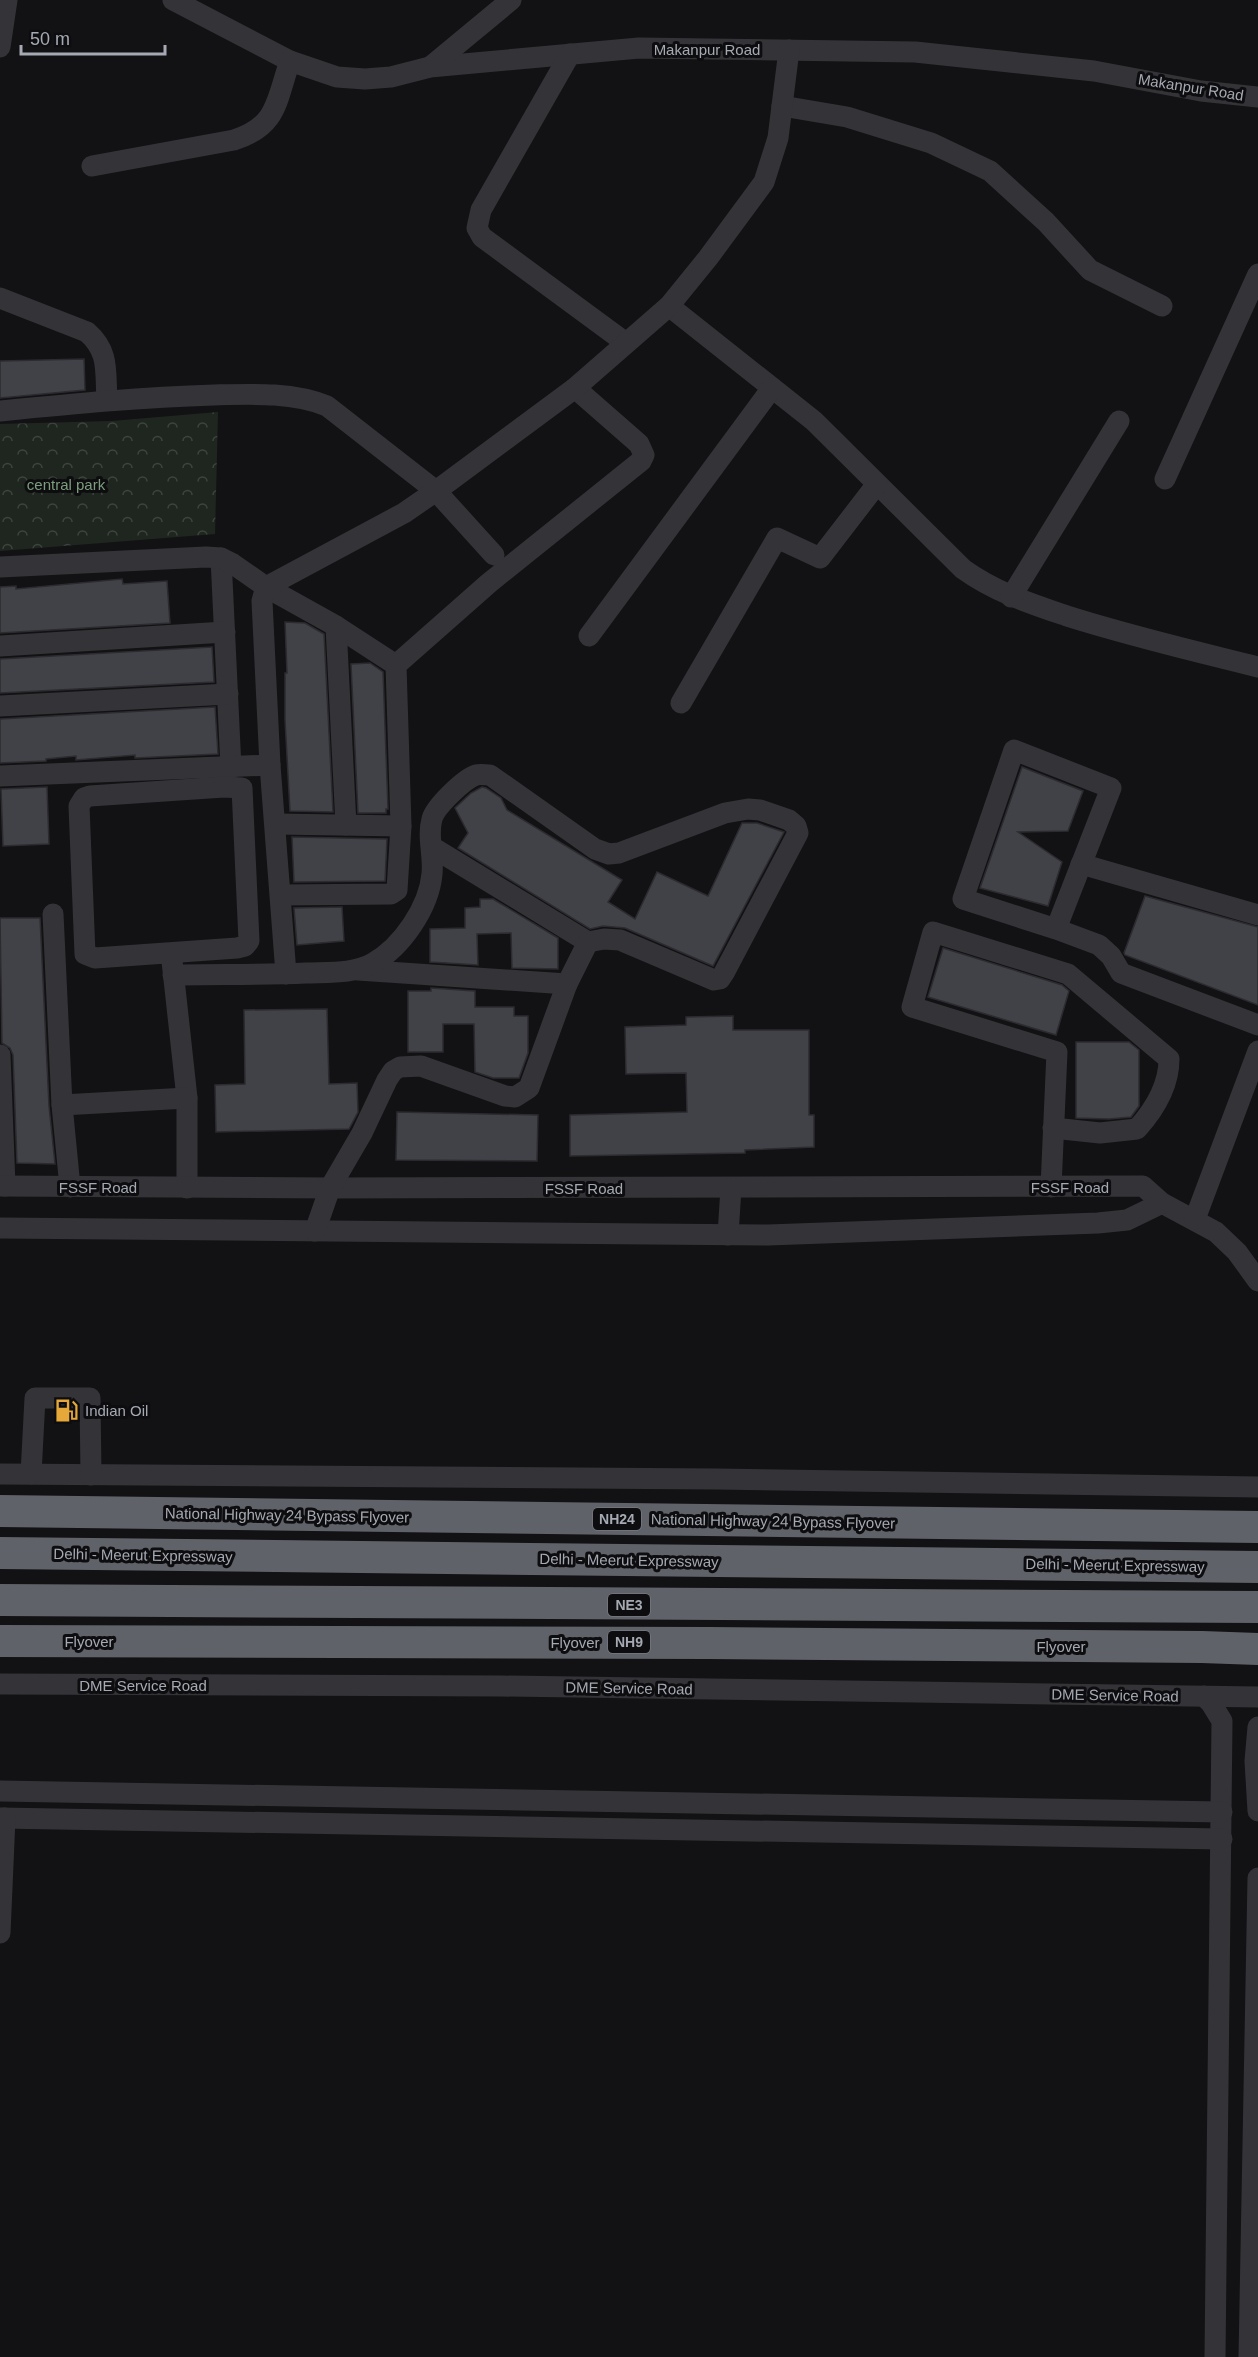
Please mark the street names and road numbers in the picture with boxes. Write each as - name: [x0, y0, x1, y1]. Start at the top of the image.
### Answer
- street label: Makanpur Road: [654, 41, 760, 58]
- street label: Makanpur Road: [1137, 70, 1245, 104]
- street label: FSSF Road: [59, 1179, 137, 1196]
- street label: FSSF Road: [1031, 1179, 1109, 1196]
- street label: FSSF Road: [545, 1180, 623, 1197]
- street label: National Highway 24 Bypass Flyover: [165, 1504, 409, 1526]
- road number: NH24: [593, 1508, 641, 1530]
- street label: National Highway 24 Bypass Flyover: [651, 1510, 895, 1532]
- street label: Delhi - Meerut Expressway: [53, 1545, 233, 1565]
- street label: Delhi - Meerut Expressway: [539, 1550, 719, 1570]
- street label: Delhi - Meerut Expressway: [1025, 1555, 1205, 1575]
- road number: NE3: [608, 1594, 650, 1616]
- road number: NH9: [608, 1631, 650, 1653]
- street label: Flyover: [64, 1633, 114, 1650]
- street label: Flyover: [550, 1634, 600, 1651]
- street label: Flyover: [1036, 1638, 1086, 1655]
- street label: DME Service Road: [79, 1677, 207, 1694]
- street label: DME Service Road: [565, 1678, 693, 1698]
- street label: DME Service Road: [1051, 1685, 1179, 1705]

